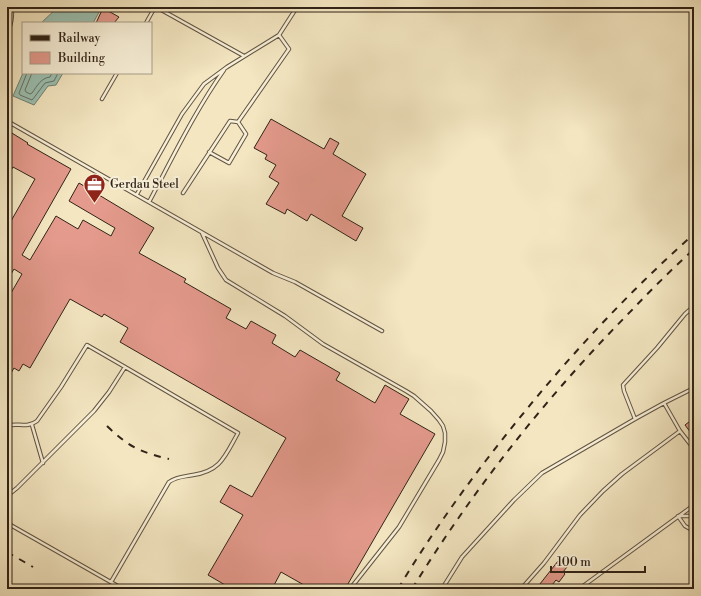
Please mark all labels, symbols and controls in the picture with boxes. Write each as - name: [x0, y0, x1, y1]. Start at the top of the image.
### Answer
- legend: [22, 22, 152, 74]
- text: Railway: [58, 31, 100, 46]
- text: Building: [57, 51, 106, 66]
- office icon: Gerdau Steel: [82, 171, 108, 204]
- place label: Gerdau Steel: [110, 177, 179, 192]
- scale bar: [551, 548, 645, 574]
- text: 100 m: [557, 555, 591, 570]

